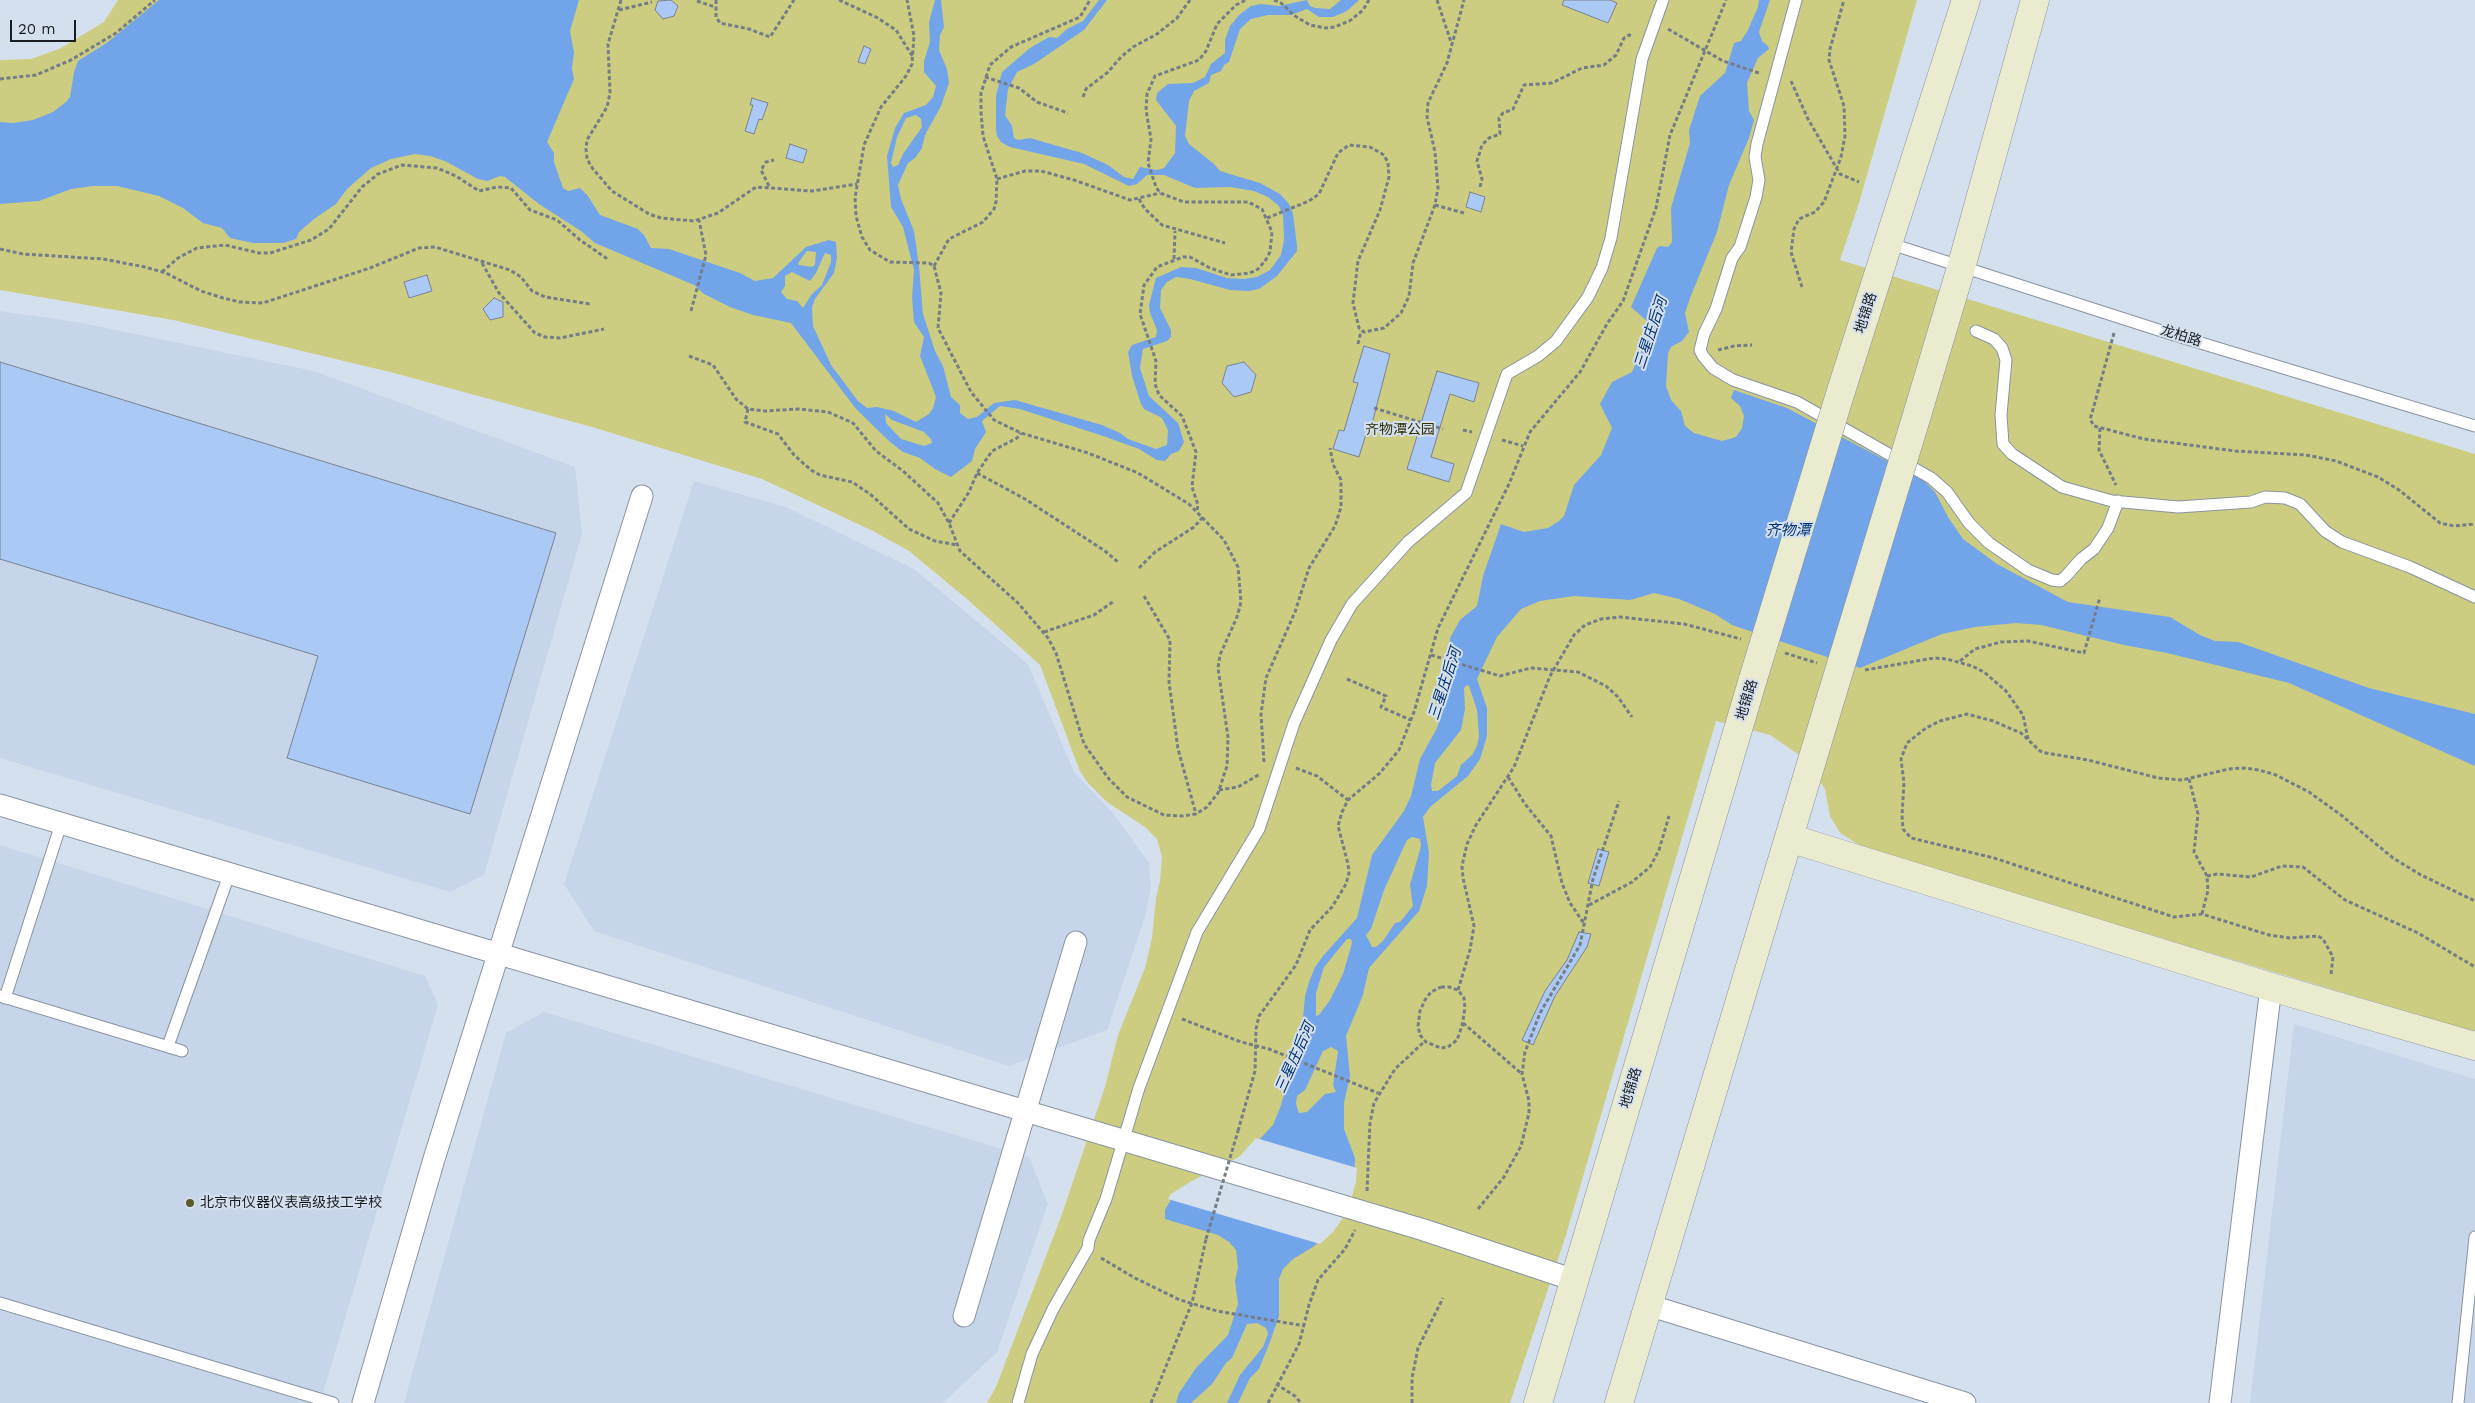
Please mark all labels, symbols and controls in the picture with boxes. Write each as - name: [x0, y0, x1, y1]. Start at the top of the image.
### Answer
- scale bar: [12, 10, 79, 42]
- text: 20 m: [18, 20, 56, 38]
- street label: 地锦路: [1852, 290, 1880, 336]
- water label: 三星庄后河: [1631, 295, 1671, 371]
- street label: 龙柏路: [2158, 322, 2204, 350]
- park label: 齐物潭公园: [1365, 422, 1435, 438]
- water label: 齐物潭: [1766, 522, 1810, 540]
- water label: 三星庄后河: [1425, 646, 1465, 722]
- street label: 地锦路: [1733, 677, 1761, 723]
- water label: 三星庄后河: [1272, 1020, 1318, 1096]
- street label: 地锦路: [1617, 1065, 1645, 1111]
- place label: 北京市仪器仪表高级技工学校: [200, 1195, 382, 1211]
- marker: 北京市仪器仪表高级技工学校: [184, 1197, 196, 1209]

